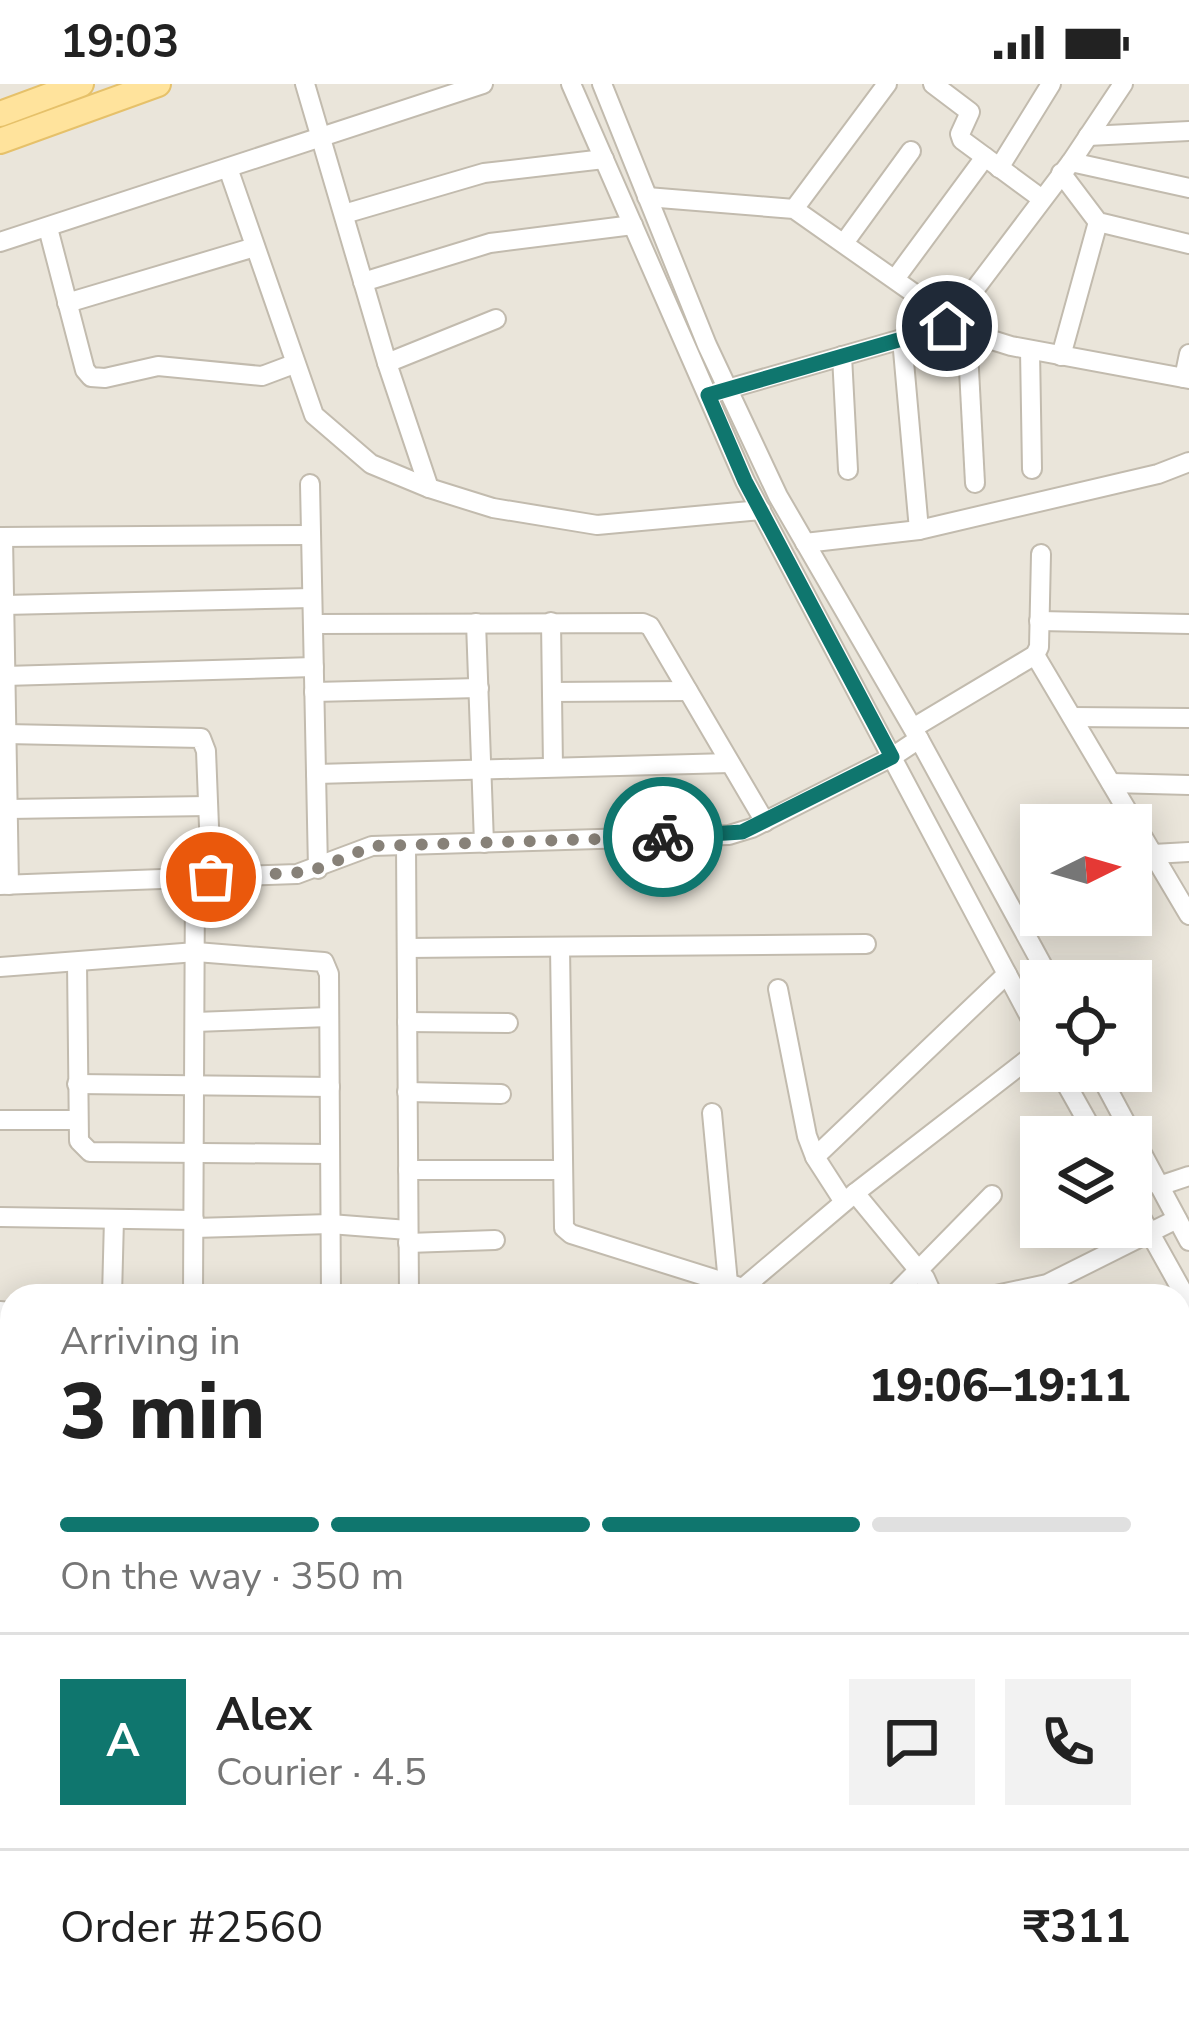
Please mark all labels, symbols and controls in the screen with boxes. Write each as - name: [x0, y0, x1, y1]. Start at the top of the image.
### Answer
- text: 19:03: [60, 12, 179, 73]
- pin: [896, 275, 998, 377]
- icon: home: [914, 293, 980, 359]
- courier: [603, 777, 723, 897]
- icon: bike: [630, 804, 696, 870]
- north arrow: [1020, 804, 1152, 936]
- map controls: [1020, 804, 1152, 1248]
- pin: [160, 826, 262, 928]
- icon: bag: [178, 844, 244, 910]
- button: locate: [1020, 960, 1152, 1092]
- button: layers: [1020, 1116, 1152, 1248]
- text: Arriving in: [60, 1315, 241, 1368]
- text: 19:06–19:11: [869, 1356, 1131, 1417]
- text: 3 min: [60, 1359, 265, 1466]
- text: On the way · 350 m: [60, 1550, 404, 1603]
- button: chat: [849, 1679, 975, 1805]
- button: phone: [1005, 1679, 1131, 1805]
- text: Alex: [216, 1685, 312, 1746]
- text: A: [106, 1711, 140, 1772]
- text: Courier · 4.5: [216, 1746, 427, 1799]
- text: Order #2560: [60, 1897, 323, 1958]
- text: ₹311: [1023, 1897, 1131, 1958]

